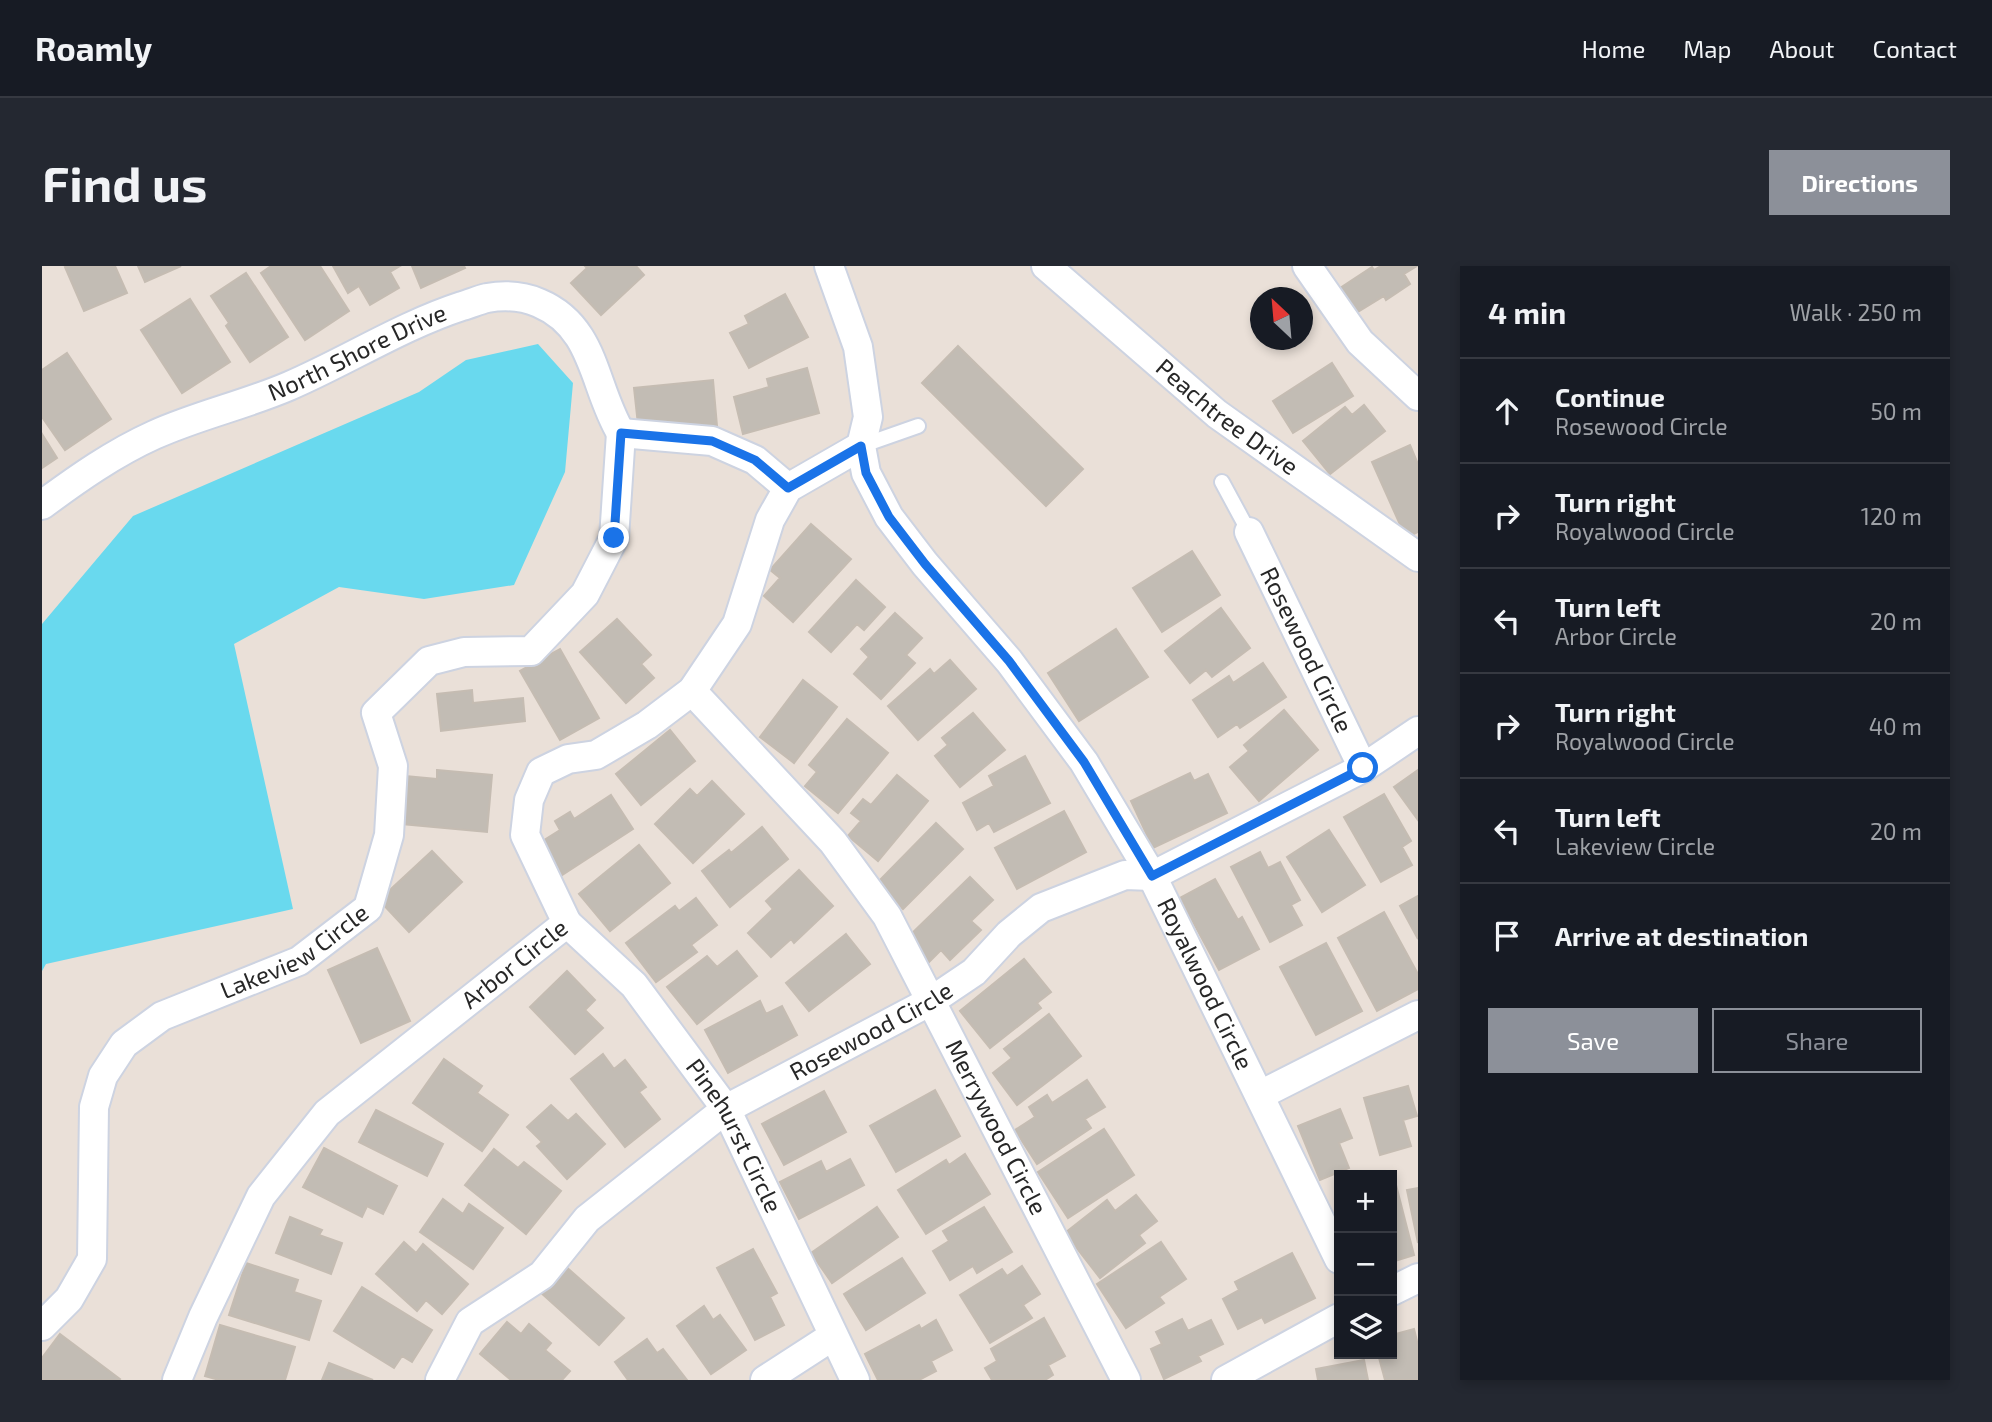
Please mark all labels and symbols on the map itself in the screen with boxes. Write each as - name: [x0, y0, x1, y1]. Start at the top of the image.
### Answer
- north arrow: [1250, 287, 1313, 350]
- street label: North Shore Drive: [264, 297, 450, 406]
- street label: Peachtree Drive: [1151, 352, 1305, 480]
- route end: [598, 522, 629, 553]
- street label: Rosewood Circle: [1255, 562, 1360, 737]
- route start: [1347, 752, 1378, 783]
- street label: Royalwood Circle: [1152, 893, 1260, 1074]
- street label: Lakeview Circle: [216, 897, 373, 1004]
- street label: Arbor Circle: [455, 912, 573, 1014]
- street label: Rosewood Circle: [784, 975, 957, 1086]
- street label: Merrywood Circle: [940, 1034, 1054, 1219]
- street label: Pinehurst Circle: [681, 1052, 789, 1217]

